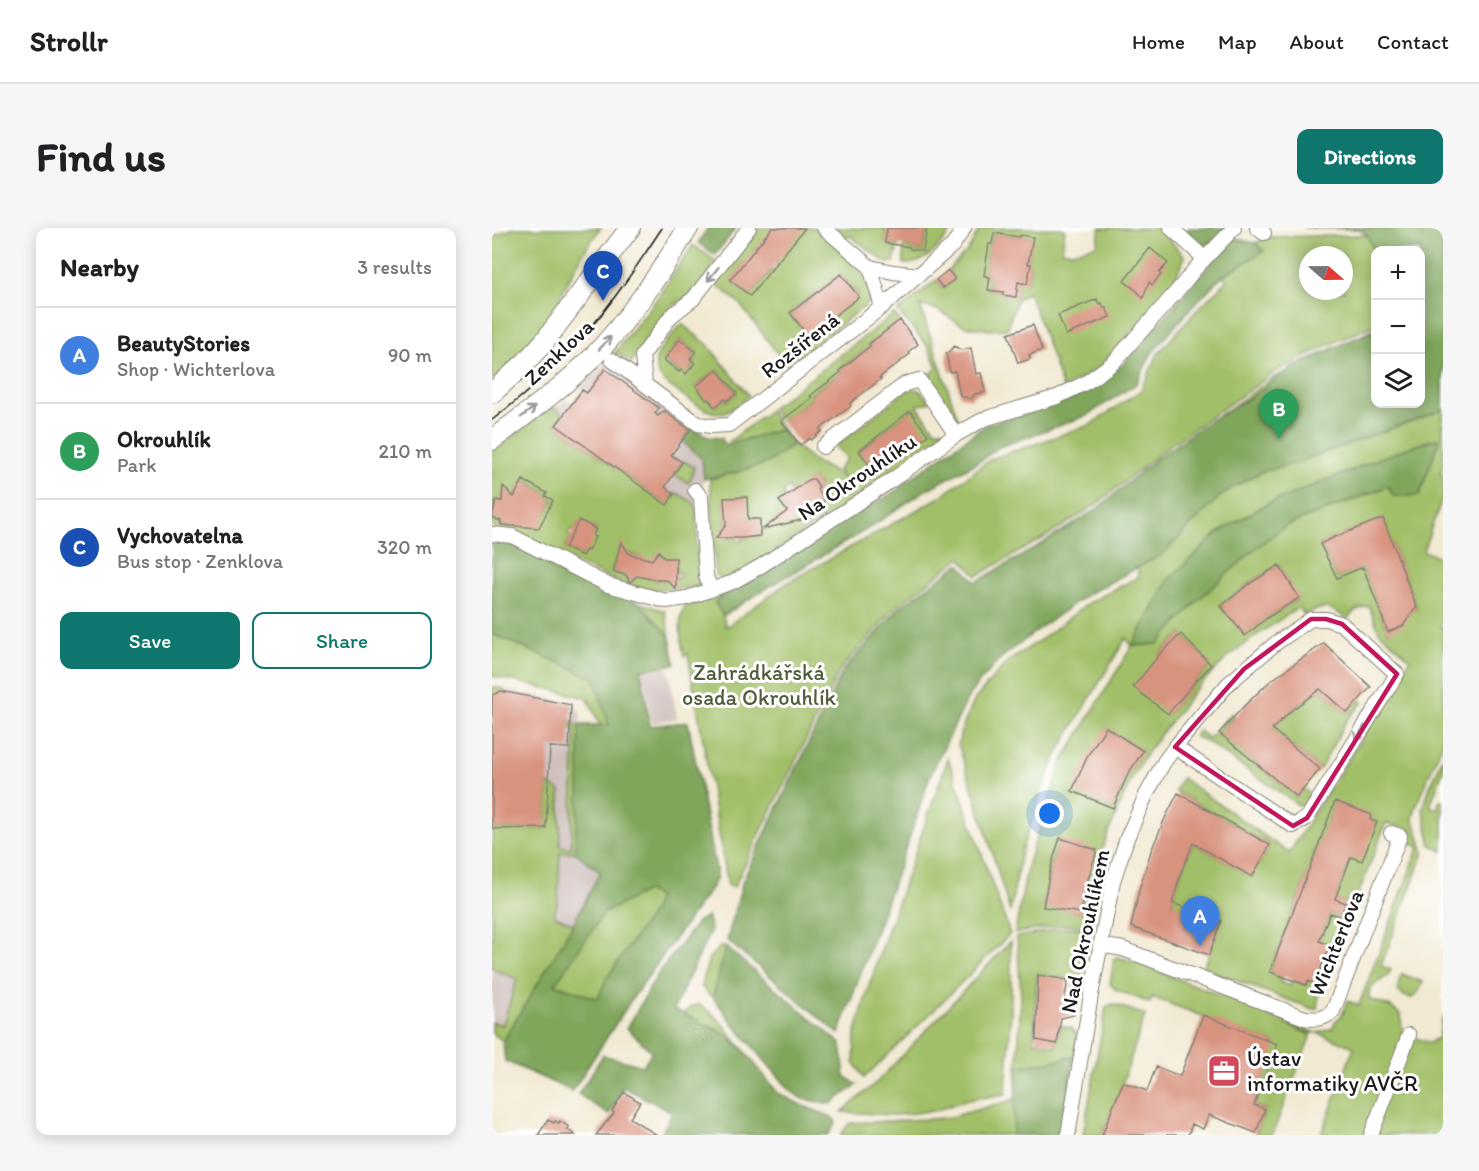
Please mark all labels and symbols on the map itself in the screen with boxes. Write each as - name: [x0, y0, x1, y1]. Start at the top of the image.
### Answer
- north arrow: [1299, 246, 1353, 300]
- pin: C: [584, 251, 622, 301]
- one-way arrow: [706, 266, 719, 282]
- street label: Rozšířená: [755, 306, 845, 384]
- street label: Zenklova: [518, 313, 600, 391]
- one-way arrow: [599, 335, 612, 351]
- pin: B: [1260, 390, 1298, 439]
- one-way arrow: [520, 406, 536, 419]
- street label: Na Okrouhlíku: [793, 427, 921, 527]
- park label: Zahrádkářská osada Okrouhlík: [682, 659, 837, 711]
- one-way arrow: [1354, 724, 1366, 741]
- your location: [1035, 799, 1064, 828]
- street label: Nad Okrouhlíkem: [1054, 846, 1116, 1015]
- street label: Wichterlova: [1302, 885, 1370, 1000]
- pin: A: [1180, 896, 1220, 946]
- place label: Ústav informatiky AVČR: [1247, 1045, 1418, 1097]
- office icon: Ústav informatiky AVČR: [1206, 1053, 1242, 1089]

